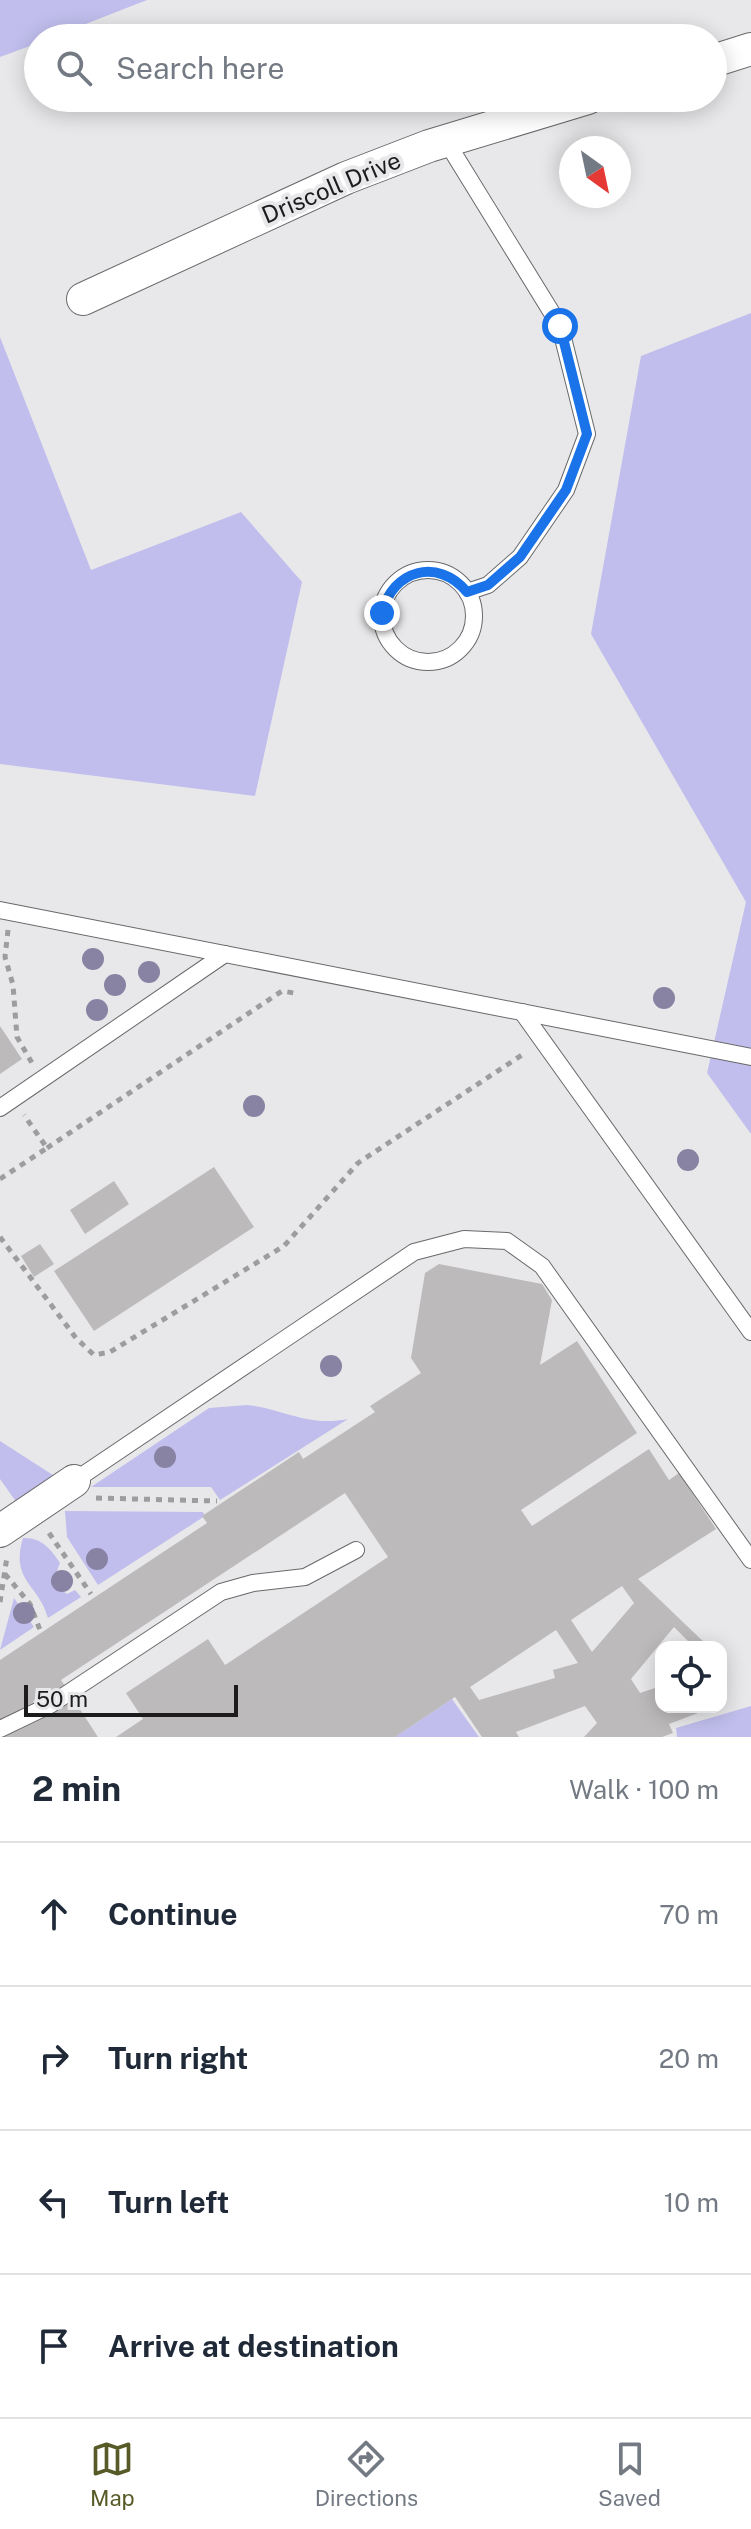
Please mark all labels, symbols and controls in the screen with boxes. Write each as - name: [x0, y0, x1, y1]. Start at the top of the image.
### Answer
- search box: [24, 24, 727, 112]
- icon: search: [52, 46, 96, 90]
- text: Search here: [116, 50, 284, 86]
- north arrow: [559, 136, 631, 208]
- street label: Driscoll Drive: [257, 145, 405, 229]
- route start: [542, 308, 578, 344]
- route end: [364, 595, 400, 631]
- map controls: [655, 1641, 727, 1713]
- button: locate: [655, 1641, 727, 1713]
- scale bar: [24, 1681, 238, 1717]
- text: 50 m: [36, 1686, 88, 1712]
- text: 2 min: [32, 1769, 121, 1809]
- text: Walk · 100 m: [569, 1774, 719, 1805]
- icon: ahead: [32, 1892, 76, 1936]
- text: Continue: [108, 1896, 238, 1932]
- text: 70 m: [659, 1899, 719, 1930]
- icon: right: [32, 2036, 76, 2080]
- text: Turn right: [108, 2040, 248, 2076]
- text: 20 m: [659, 2043, 719, 2074]
- icon: left: [32, 2180, 76, 2224]
- text: Turn left: [108, 2184, 229, 2220]
- text: 10 m: [664, 2187, 719, 2218]
- icon: arrive: [32, 2324, 76, 2368]
- text: Arrive at destination: [108, 2328, 399, 2364]
- tab: Map: [90, 2437, 135, 2511]
- tab: Directions: [315, 2437, 418, 2511]
- tab: Saved: [598, 2437, 661, 2511]

